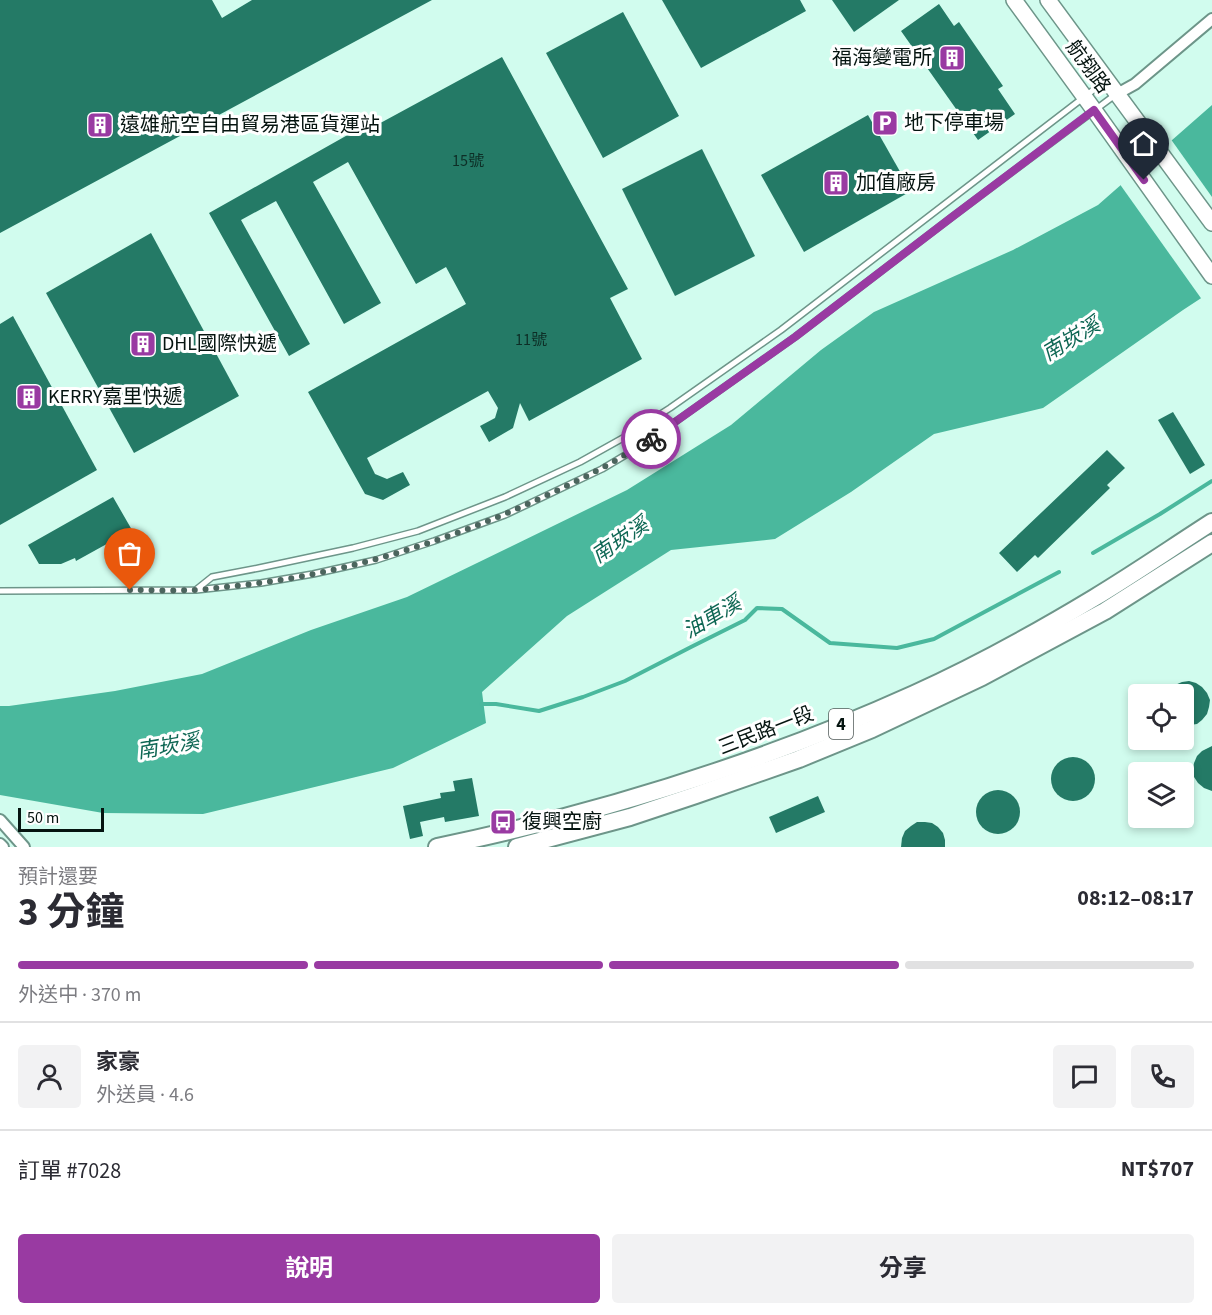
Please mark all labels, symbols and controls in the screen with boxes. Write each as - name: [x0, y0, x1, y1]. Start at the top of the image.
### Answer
- street label: 航翔路: [1059, 35, 1117, 99]
- building icon: 福海變電所: [937, 43, 967, 73]
- place label: 福海變電所: [832, 44, 932, 72]
- parking icon: 地下停車場: [870, 108, 900, 138]
- place label: 地下停車場: [904, 109, 1004, 137]
- building icon: 遠雄航空自由貿易港區貨運站: [85, 110, 115, 140]
- place label: 遠雄航空自由貿易港區貨運站: [120, 111, 380, 139]
- pin: [1118, 118, 1169, 180]
- icon: home: [1127, 127, 1160, 160]
- house number: 15號: [452, 150, 484, 172]
- building icon: 加值廠房: [821, 168, 851, 198]
- place label: 加值廠房: [856, 169, 936, 197]
- water label: 南崁溪: [1036, 308, 1108, 368]
- building icon: DHL國際快遞: [128, 329, 158, 359]
- house number: 11號: [515, 329, 547, 351]
- place label: DHL國際快遞: [162, 330, 277, 358]
- building icon: KERRY嘉里快遞: [14, 382, 44, 412]
- place label: KERRY嘉里快遞: [48, 383, 182, 411]
- courier: [621, 409, 681, 469]
- icon: bike: [635, 423, 668, 456]
- water label: 南崁溪: [585, 508, 657, 570]
- pin: [104, 528, 155, 590]
- icon: bag: [113, 537, 146, 570]
- water label: 油車溪: [677, 587, 749, 646]
- map controls: [1128, 684, 1194, 828]
- button: locate: [1128, 684, 1194, 750]
- street label: 三民路一段: [714, 700, 818, 762]
- road number: 4: [829, 709, 853, 739]
- water label: 南崁溪: [134, 725, 205, 766]
- button: layers: [1128, 762, 1194, 828]
- scale bar: [18, 805, 104, 832]
- text: 50 m: [27, 807, 59, 829]
- bus stop icon: 復興空廚: [488, 807, 518, 837]
- place label: 復興空廚: [522, 808, 602, 836]
- text: 預計還要: [18, 863, 98, 891]
- text: 08:12–08:17: [1077, 882, 1194, 914]
- text: 3 分鐘: [18, 885, 124, 941]
- text: 外送中 · 370 m: [18, 981, 141, 1009]
- button: person: [18, 1045, 81, 1108]
- button: chat: [1053, 1045, 1116, 1108]
- button: phone: [1131, 1045, 1194, 1108]
- text: 家豪: [96, 1046, 140, 1078]
- text: 外送員 · 4.6: [96, 1081, 194, 1109]
- text: NT$707: [1121, 1153, 1194, 1185]
- text: 訂單 #7028: [18, 1155, 121, 1187]
- button: 說明: [18, 1234, 600, 1303]
- button: 分享: [612, 1234, 1194, 1303]

